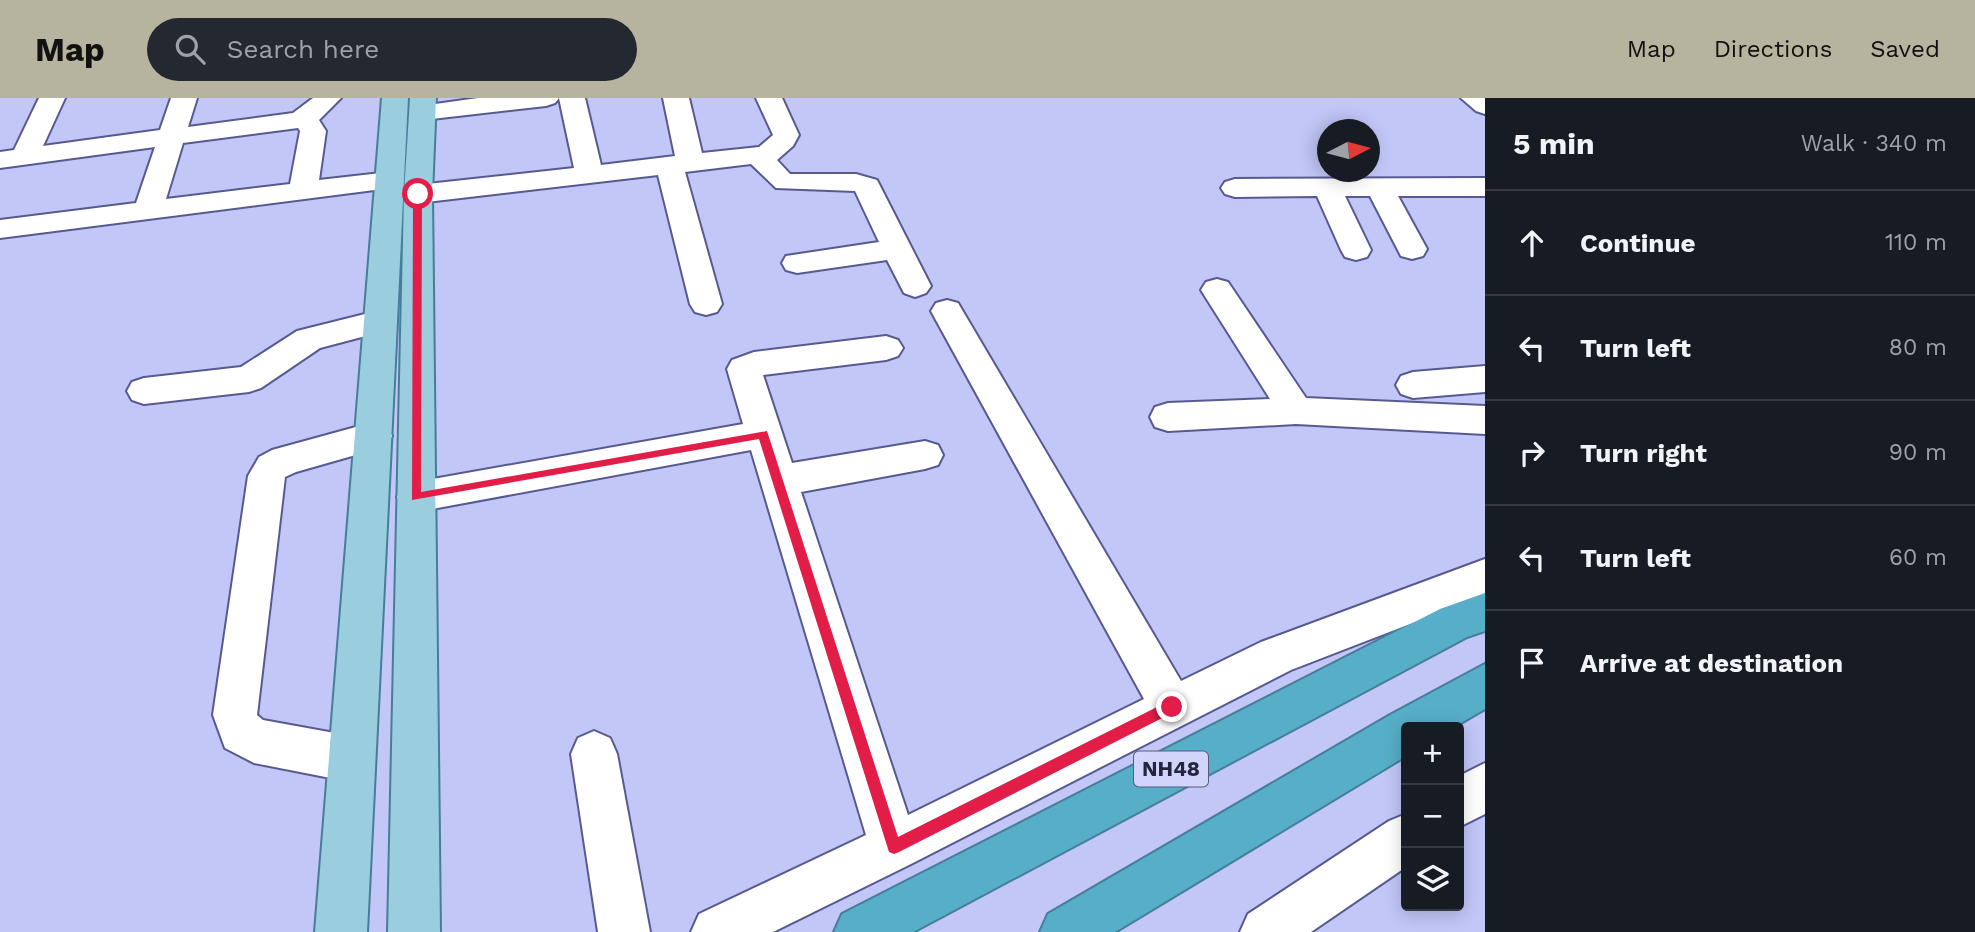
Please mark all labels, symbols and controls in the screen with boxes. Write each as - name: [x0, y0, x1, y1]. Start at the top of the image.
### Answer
- search box: [147, 18, 637, 81]
- text: Map: [35, 30, 105, 69]
- icon: search: [171, 30, 209, 68]
- text: Search here: [227, 34, 379, 64]
- text: Map: [1627, 35, 1676, 63]
- text: Directions: [1714, 35, 1832, 63]
- text: Saved: [1870, 35, 1940, 63]
- north arrow: [1317, 119, 1380, 182]
- text: 5 min: [1513, 126, 1595, 161]
- text: Walk · 340 m: [1801, 130, 1947, 157]
- route start: [402, 178, 433, 209]
- icon: ahead: [1513, 224, 1551, 262]
- text: Continue: [1580, 228, 1696, 258]
- text: 110 m: [1885, 229, 1947, 256]
- icon: left: [1513, 329, 1551, 367]
- text: Turn left: [1580, 333, 1691, 363]
- text: 80 m: [1889, 334, 1947, 361]
- icon: right: [1513, 434, 1551, 472]
- text: Turn right: [1580, 438, 1707, 468]
- text: 90 m: [1889, 439, 1947, 466]
- icon: left: [1513, 539, 1551, 577]
- text: Turn left: [1580, 543, 1691, 573]
- text: 60 m: [1889, 544, 1947, 571]
- icon: arrive: [1513, 644, 1551, 682]
- text: Arrive at destination: [1580, 648, 1843, 678]
- route end: [1156, 691, 1187, 722]
- map controls: [1401, 722, 1464, 911]
- button: +: [1401, 722, 1464, 785]
- road number: NH48: [1134, 752, 1208, 786]
- button: −: [1401, 785, 1464, 848]
- button: layers: [1401, 848, 1464, 911]

